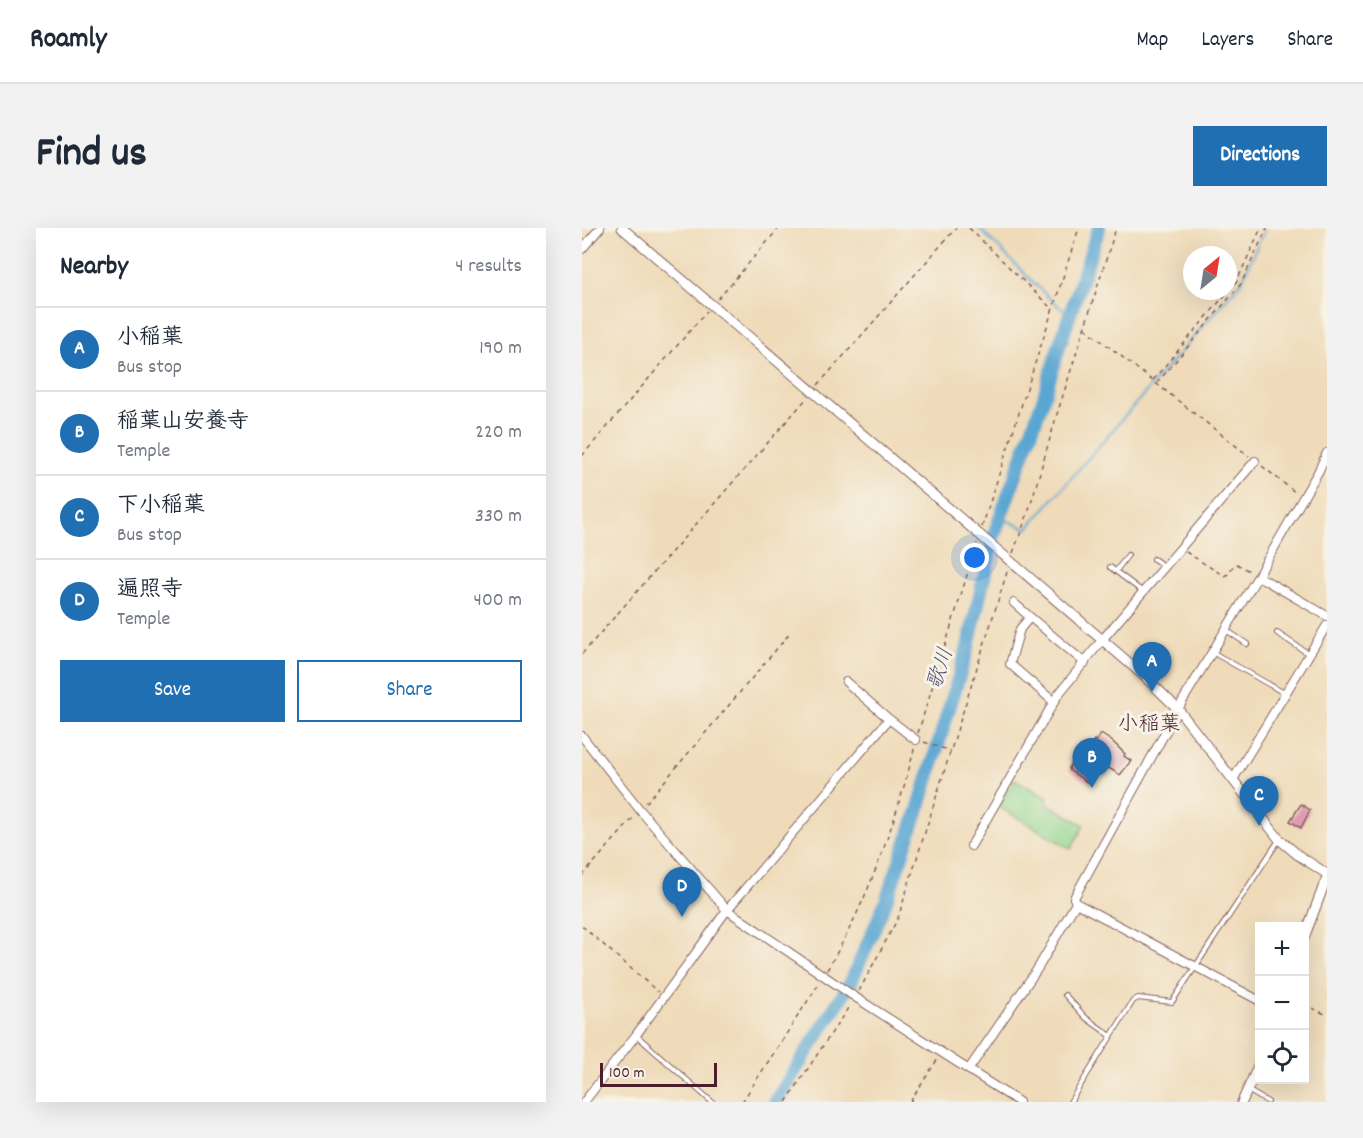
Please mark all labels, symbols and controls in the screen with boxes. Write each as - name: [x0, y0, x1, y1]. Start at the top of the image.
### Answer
- text: Roamly: [30, 21, 106, 61]
- text: Map: [1137, 26, 1168, 56]
- text: Layers: [1201, 26, 1254, 56]
- text: Share: [1287, 26, 1333, 56]
- text: Find us: [36, 126, 147, 186]
- button: Directions: [1193, 126, 1327, 186]
- north arrow: [1183, 246, 1237, 300]
- text: Nearby: [60, 249, 128, 286]
- text: 4 results: [455, 253, 522, 281]
- text: 小稲葉: [117, 323, 183, 354]
- text: A: [74, 335, 85, 363]
- text: 190 m: [479, 335, 522, 363]
- text: Bus stop: [117, 354, 182, 382]
- text: 稲葉山安養寺: [117, 407, 249, 438]
- text: B: [75, 419, 84, 447]
- text: 220 m: [475, 419, 522, 447]
- text: Temple: [117, 438, 170, 466]
- text: 下小稲葉: [117, 491, 205, 522]
- text: C: [75, 503, 84, 531]
- text: 330 m: [475, 503, 522, 531]
- text: Bus stop: [117, 522, 182, 550]
- your location: [960, 543, 989, 572]
- text: 遍照寺: [117, 575, 183, 606]
- text: D: [74, 587, 85, 615]
- text: 400 m: [474, 587, 522, 615]
- text: Temple: [117, 606, 170, 634]
- pin: A: [1132, 642, 1172, 692]
- water label: 歌川: [921, 644, 963, 694]
- button: Save: [60, 660, 285, 722]
- button: Share: [297, 660, 522, 722]
- district label: 小稲葉: [1118, 711, 1181, 741]
- pin: B: [1072, 738, 1112, 788]
- pin: C: [1240, 776, 1278, 826]
- pin: D: [662, 868, 702, 917]
- map controls: [1255, 922, 1309, 1084]
- button: +: [1255, 922, 1309, 976]
- button: −: [1255, 976, 1309, 1030]
- button: locate: [1255, 1030, 1309, 1084]
- scale bar: [600, 1060, 717, 1088]
- text: 100 m: [609, 1062, 645, 1085]

